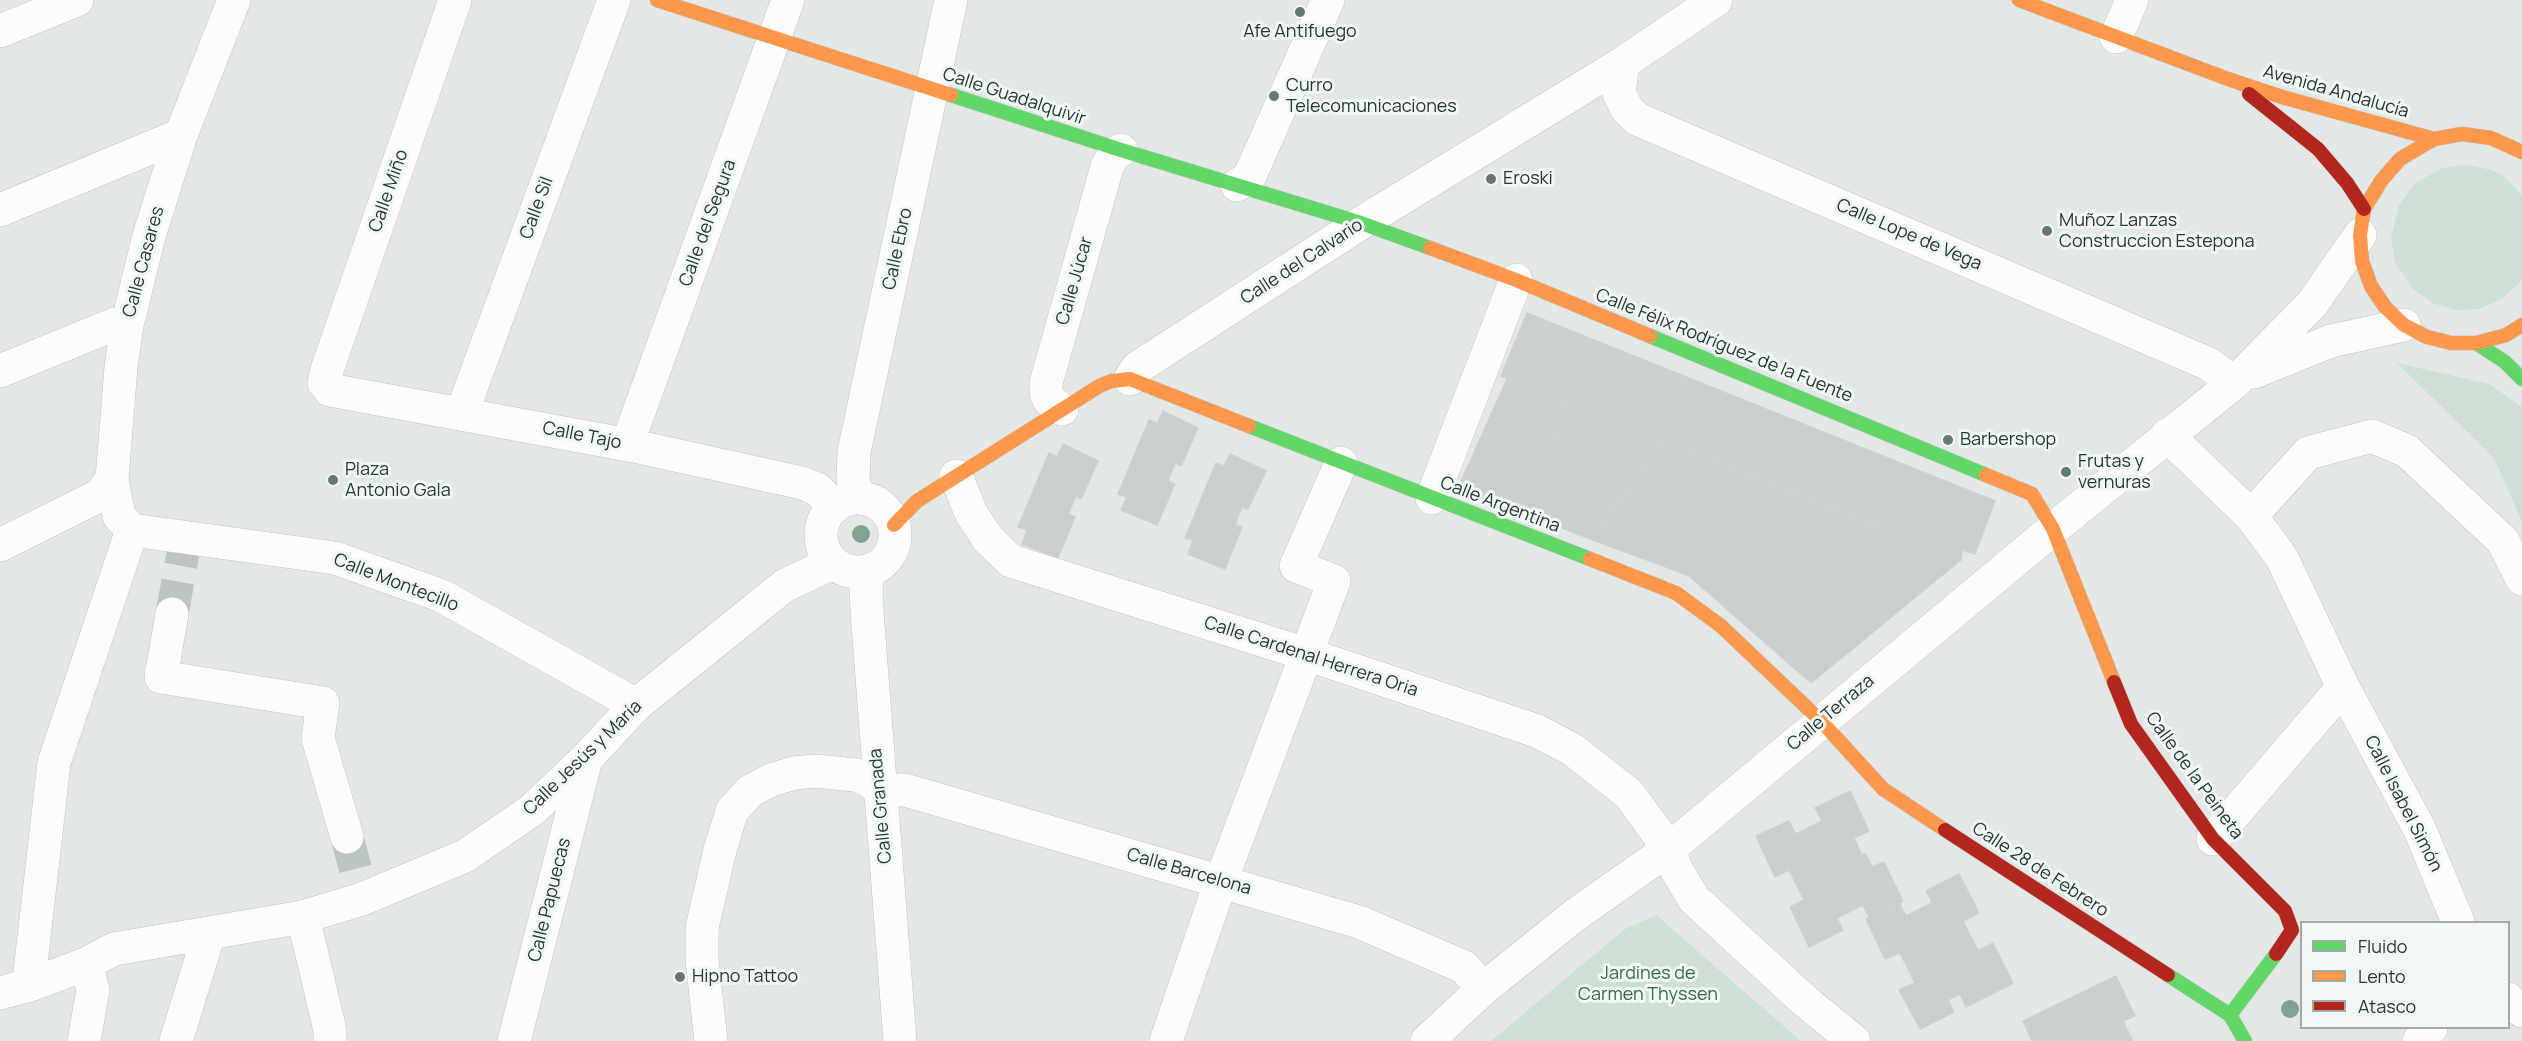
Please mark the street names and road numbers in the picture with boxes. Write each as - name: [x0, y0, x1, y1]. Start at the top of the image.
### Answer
- street label: Avenida Andalucía: [2261, 61, 2411, 123]
- street label: Calle Guadalquivir: [940, 64, 1088, 130]
- street label: Calle Miño: [365, 147, 413, 235]
- street label: Calle del Segura: [675, 157, 741, 289]
- street label: Calle Sil: [516, 174, 558, 242]
- street label: Calle Lope de Vega: [1833, 195, 1985, 275]
- street label: Calle Casares: [119, 204, 169, 320]
- street label: Calle Ebro: [879, 206, 917, 292]
- street label: Calle del Calvario: [1237, 214, 1367, 310]
- street label: Calle Júcar: [1052, 234, 1098, 328]
- street label: Calle Félix Rodríguez de la Fuente: [1592, 284, 1856, 408]
- street label: Calle Tajo: [541, 418, 623, 454]
- street label: Calle Argentina: [1437, 472, 1563, 538]
- street label: Calle Montecillo: [330, 549, 462, 617]
- street label: Calle Cardenal Herrera Oria: [1201, 612, 1421, 702]
- street label: Calle Terraza: [1783, 670, 1879, 756]
- street label: Calle Jesús y María: [519, 696, 647, 820]
- street label: Calle de la Peineta: [2141, 708, 2247, 844]
- street label: Calle Isabel Simón: [2359, 732, 2447, 876]
- street label: Calle Granada: [865, 747, 897, 865]
- street label: Calle 28 de Febrero: [1968, 818, 2112, 922]
- street label: Calle Papuecas: [524, 836, 576, 964]
- street label: Calle Barcelona: [1124, 844, 1254, 900]

